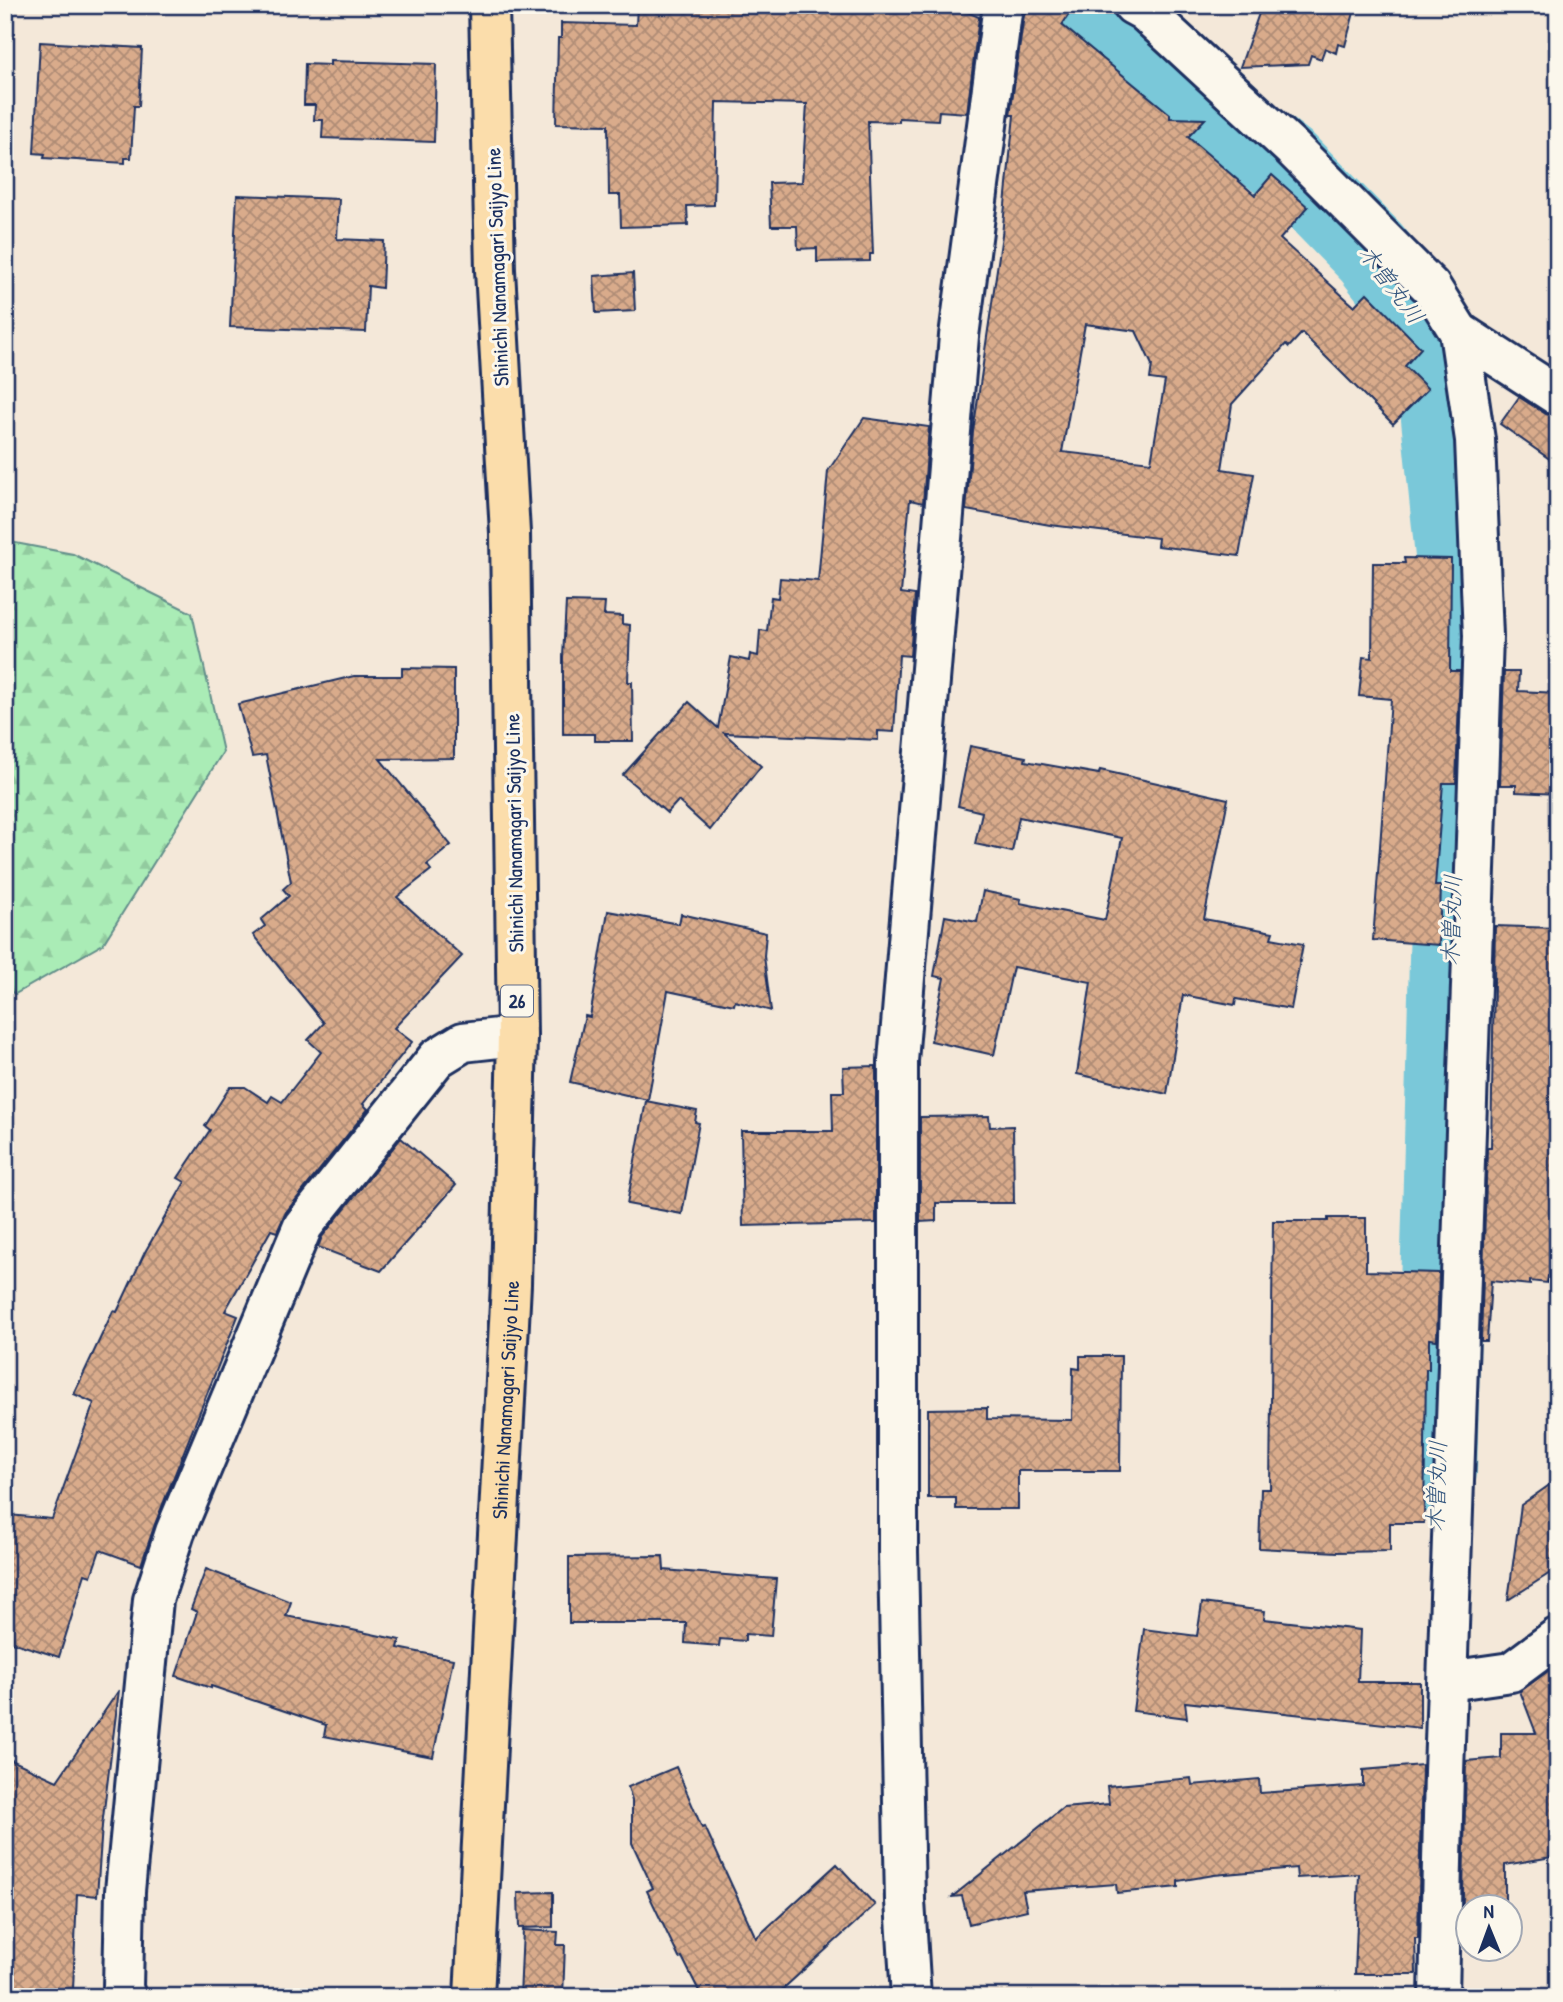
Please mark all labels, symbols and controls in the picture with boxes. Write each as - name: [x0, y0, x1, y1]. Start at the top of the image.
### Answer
- street label: Shinichi Nanamagari Saijyo Line: [478, 147, 516, 387]
- water label: 木曽丸川: [1352, 238, 1432, 330]
- street label: Shinichi Nanamagari Saijyo Line: [497, 713, 531, 953]
- water label: 木曽丸川: [1434, 873, 1468, 967]
- road number: 26: [501, 986, 533, 1016]
- street label: Shinichi Nanamagari Saijyo Line: [484, 1280, 526, 1520]
- water label: 木曽丸川: [1419, 1439, 1453, 1533]
- north arrow: [1454, 1894, 1524, 1964]
- text: N: [1483, 1898, 1494, 1924]

